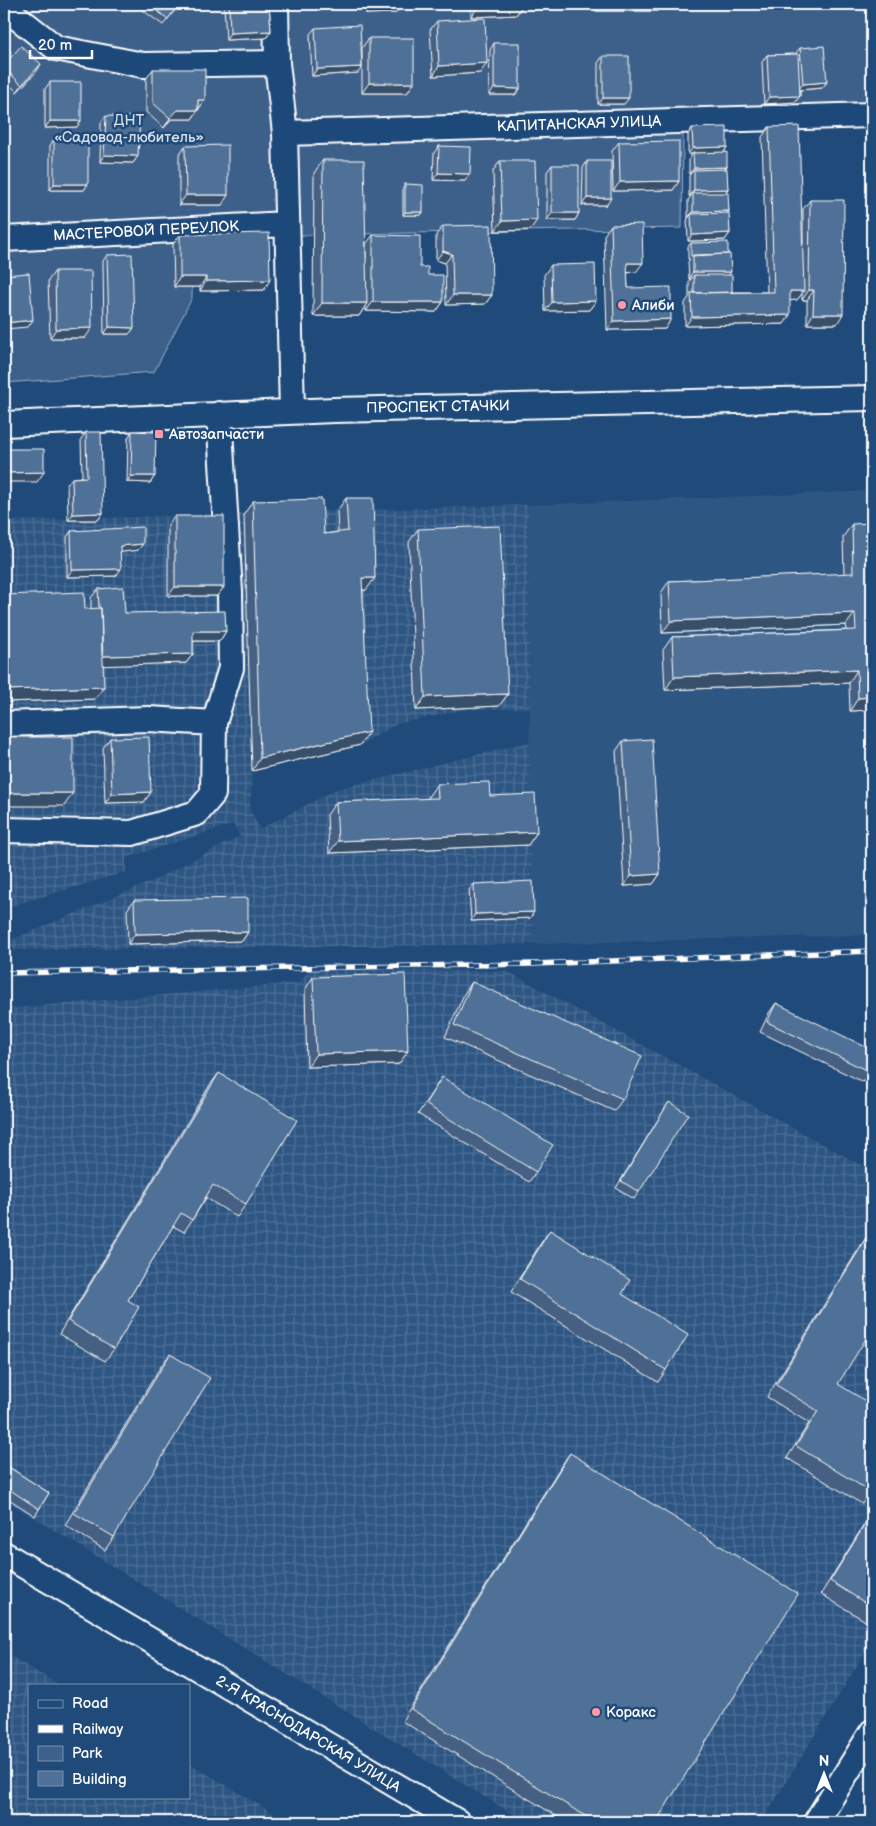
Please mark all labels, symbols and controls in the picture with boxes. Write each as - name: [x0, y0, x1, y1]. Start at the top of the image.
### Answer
- scale bar: [30, 28, 92, 60]
- text: 20 m: [38, 36, 72, 55]
- park label: ДНТ «Садовод-любитель»: [54, 111, 204, 147]
- street label: КАПИТАНСКАЯ УЛИЦА: [496, 112, 662, 136]
- street label: МАСТЕРОВОЙ ПЕРЕУЛОК: [53, 217, 240, 245]
- place label: Алиби: [631, 296, 675, 315]
- marker: Алиби: [616, 299, 628, 311]
- street label: ПРОСПЕКТ СТАЧКИ: [366, 396, 510, 418]
- place label: Автозапчасти: [168, 425, 264, 444]
- marker: Автозапчасти: [153, 428, 165, 440]
- street label: 2-Я КРАСНОДАРСКАЯ УЛИЦА: [212, 1671, 405, 1797]
- legend: [28, 1684, 190, 1798]
- text: Road: [72, 1694, 108, 1713]
- place label: Коракс: [606, 1703, 657, 1722]
- marker: Коракс: [590, 1706, 602, 1718]
- text: Railway: [72, 1720, 123, 1739]
- text: Park: [72, 1744, 103, 1763]
- north arrow: [798, 1748, 848, 1798]
- text: N: [819, 1753, 829, 1770]
- text: Building: [72, 1770, 127, 1789]

